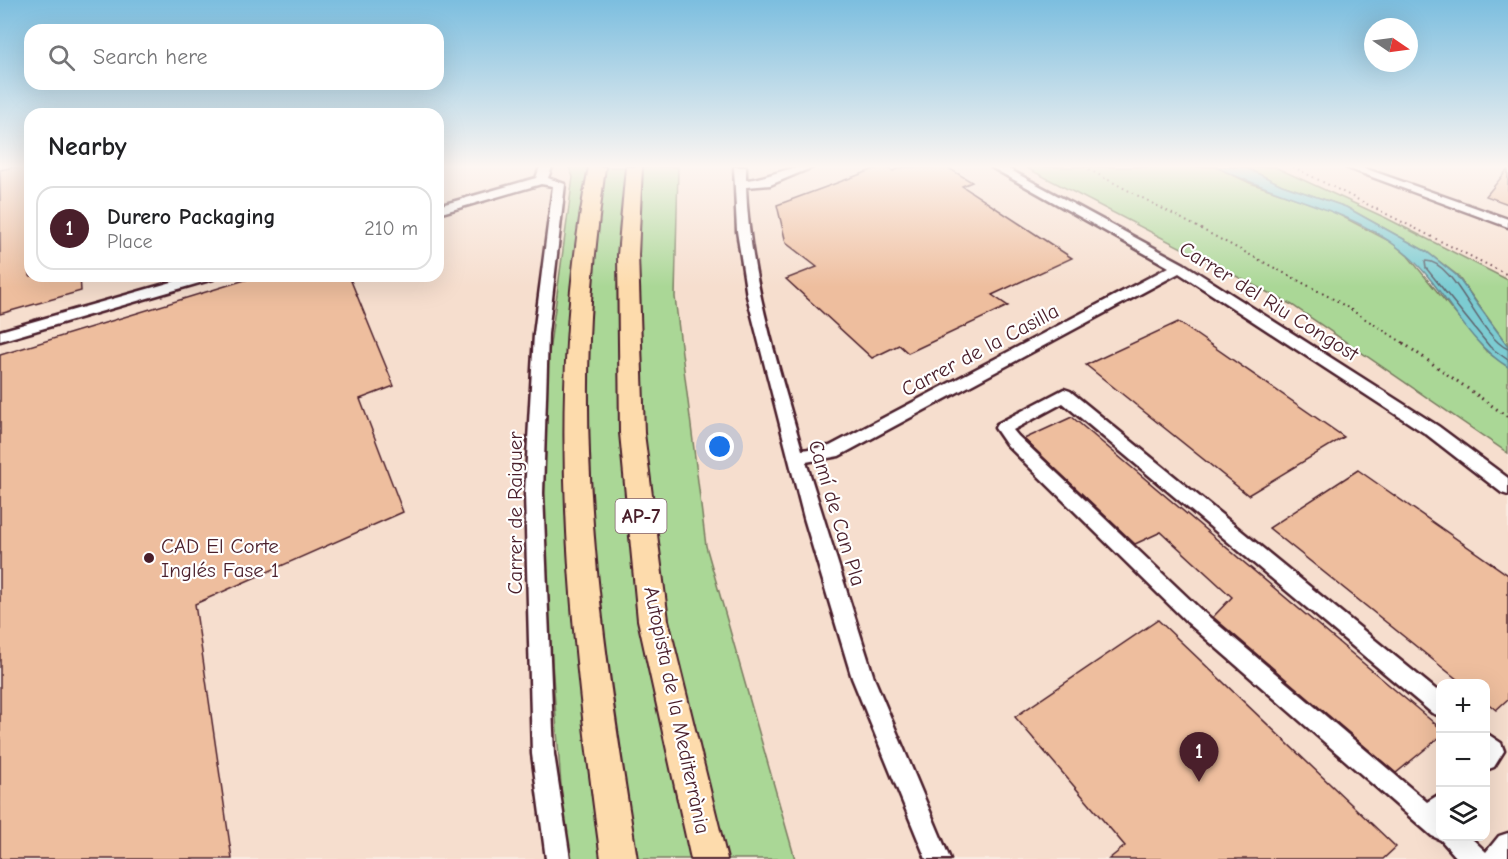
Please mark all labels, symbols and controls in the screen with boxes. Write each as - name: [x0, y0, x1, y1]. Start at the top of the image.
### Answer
- north arrow: [1364, 18, 1418, 72]
- search box: [24, 24, 444, 90]
- icon: search: [45, 41, 78, 74]
- text: Search here: [93, 44, 208, 70]
- text: Nearby: [48, 132, 127, 162]
- text: Durero Packaging: [107, 204, 276, 230]
- text: 1: [66, 217, 73, 240]
- text: 210 m: [364, 217, 418, 240]
- text: Place: [107, 230, 153, 253]
- street label: Carrer del Riu Congost: [1175, 236, 1364, 366]
- street label: Carrer de la Casilla: [897, 298, 1063, 402]
- street label: Carrer de Raiguer: [503, 431, 527, 595]
- your location: [705, 432, 734, 461]
- street label: Camí de Can Pla: [803, 437, 871, 589]
- road number: AP-7: [616, 499, 666, 533]
- place label: CAD El Corte Inglés Fase 1: [161, 534, 279, 582]
- marker: CAD El Corte Inglés Fase 1: [142, 551, 156, 565]
- street label: Autopista de la Mediterrània: [639, 584, 715, 836]
- map controls: [1436, 679, 1490, 841]
- button: +: [1436, 679, 1490, 733]
- pin: 1: [1180, 732, 1218, 782]
- button: −: [1436, 733, 1490, 787]
- button: layers: [1436, 787, 1490, 841]

